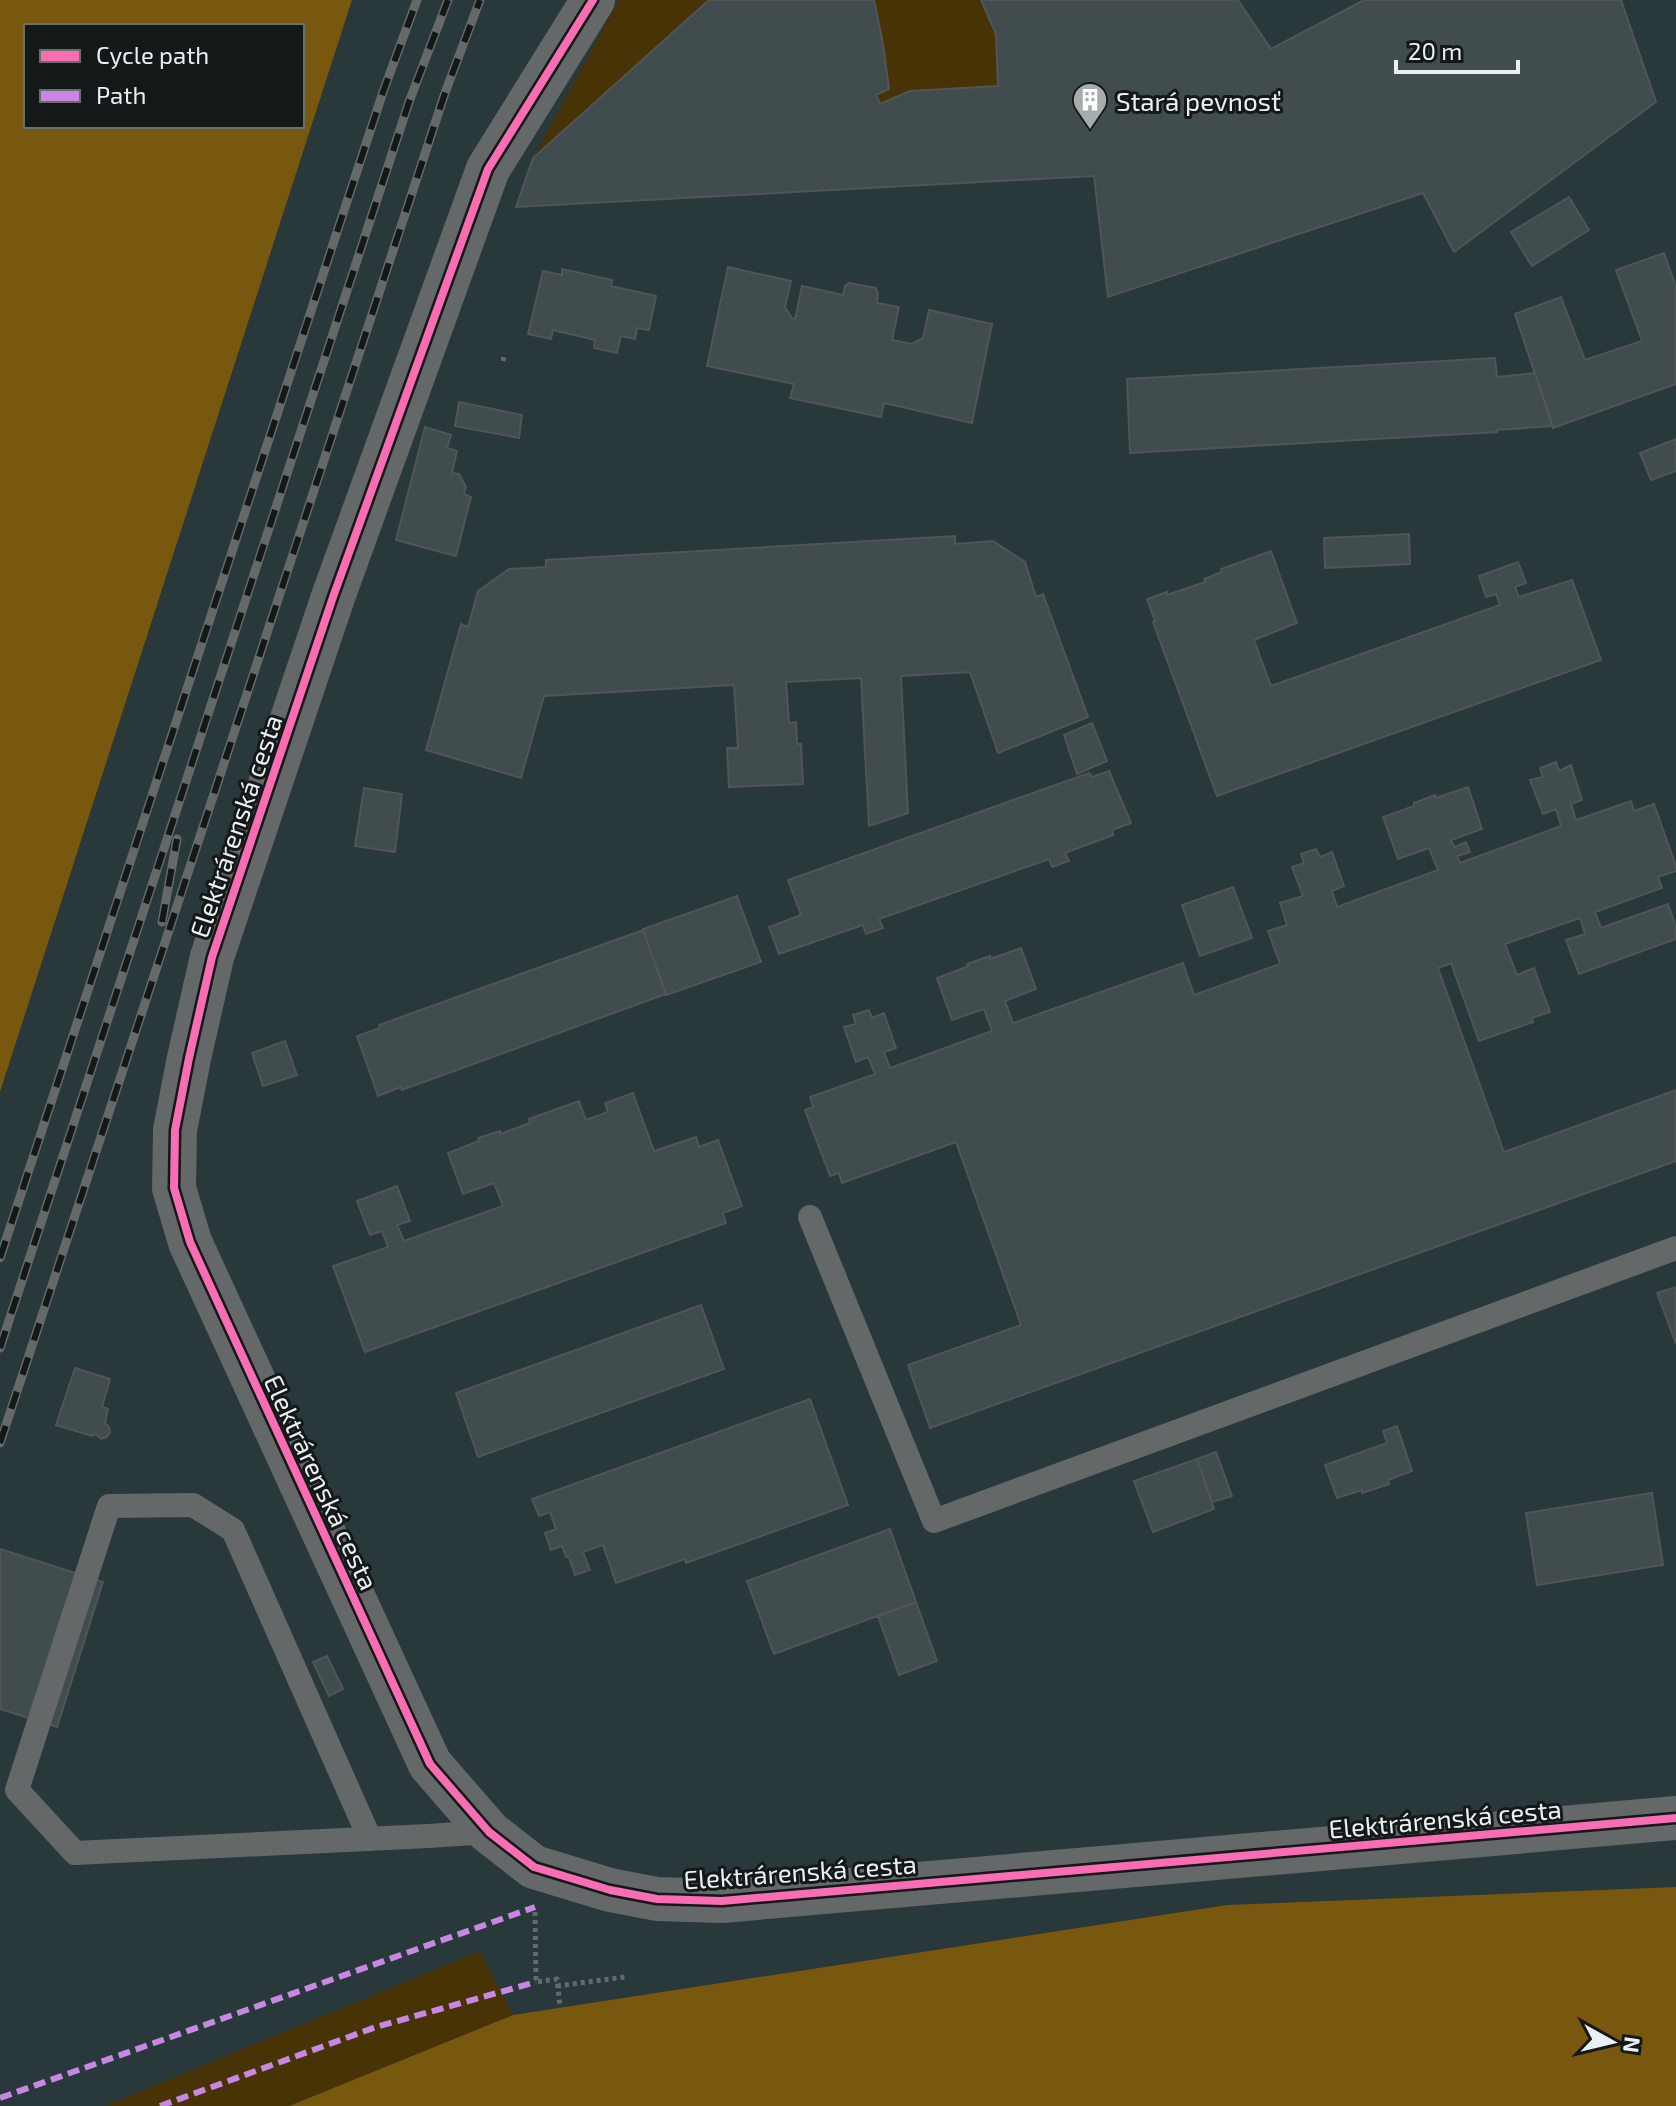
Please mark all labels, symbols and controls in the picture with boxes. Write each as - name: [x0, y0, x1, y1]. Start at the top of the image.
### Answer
- legend: [24, 24, 304, 128]
- scale bar: [1396, 24, 1518, 74]
- text: 20 m: [1408, 36, 1462, 65]
- text: Cycle path: [96, 40, 209, 69]
- text: Path: [96, 80, 146, 109]
- building icon: Stará pevnosť: [1071, 81, 1109, 131]
- place label: Stará pevnosť: [1116, 85, 1281, 116]
- street label: Elektrárenská cesta: [182, 711, 288, 941]
- street label: Elektrárenská cesta: [259, 1370, 385, 1594]
- street label: Elektrárenská cesta: [1327, 1792, 1563, 1844]
- street label: Elektrárenská cesta: [682, 1847, 918, 1895]
- north arrow: [1572, 2002, 1652, 2082]
- text: N: [1619, 2035, 1647, 2055]

